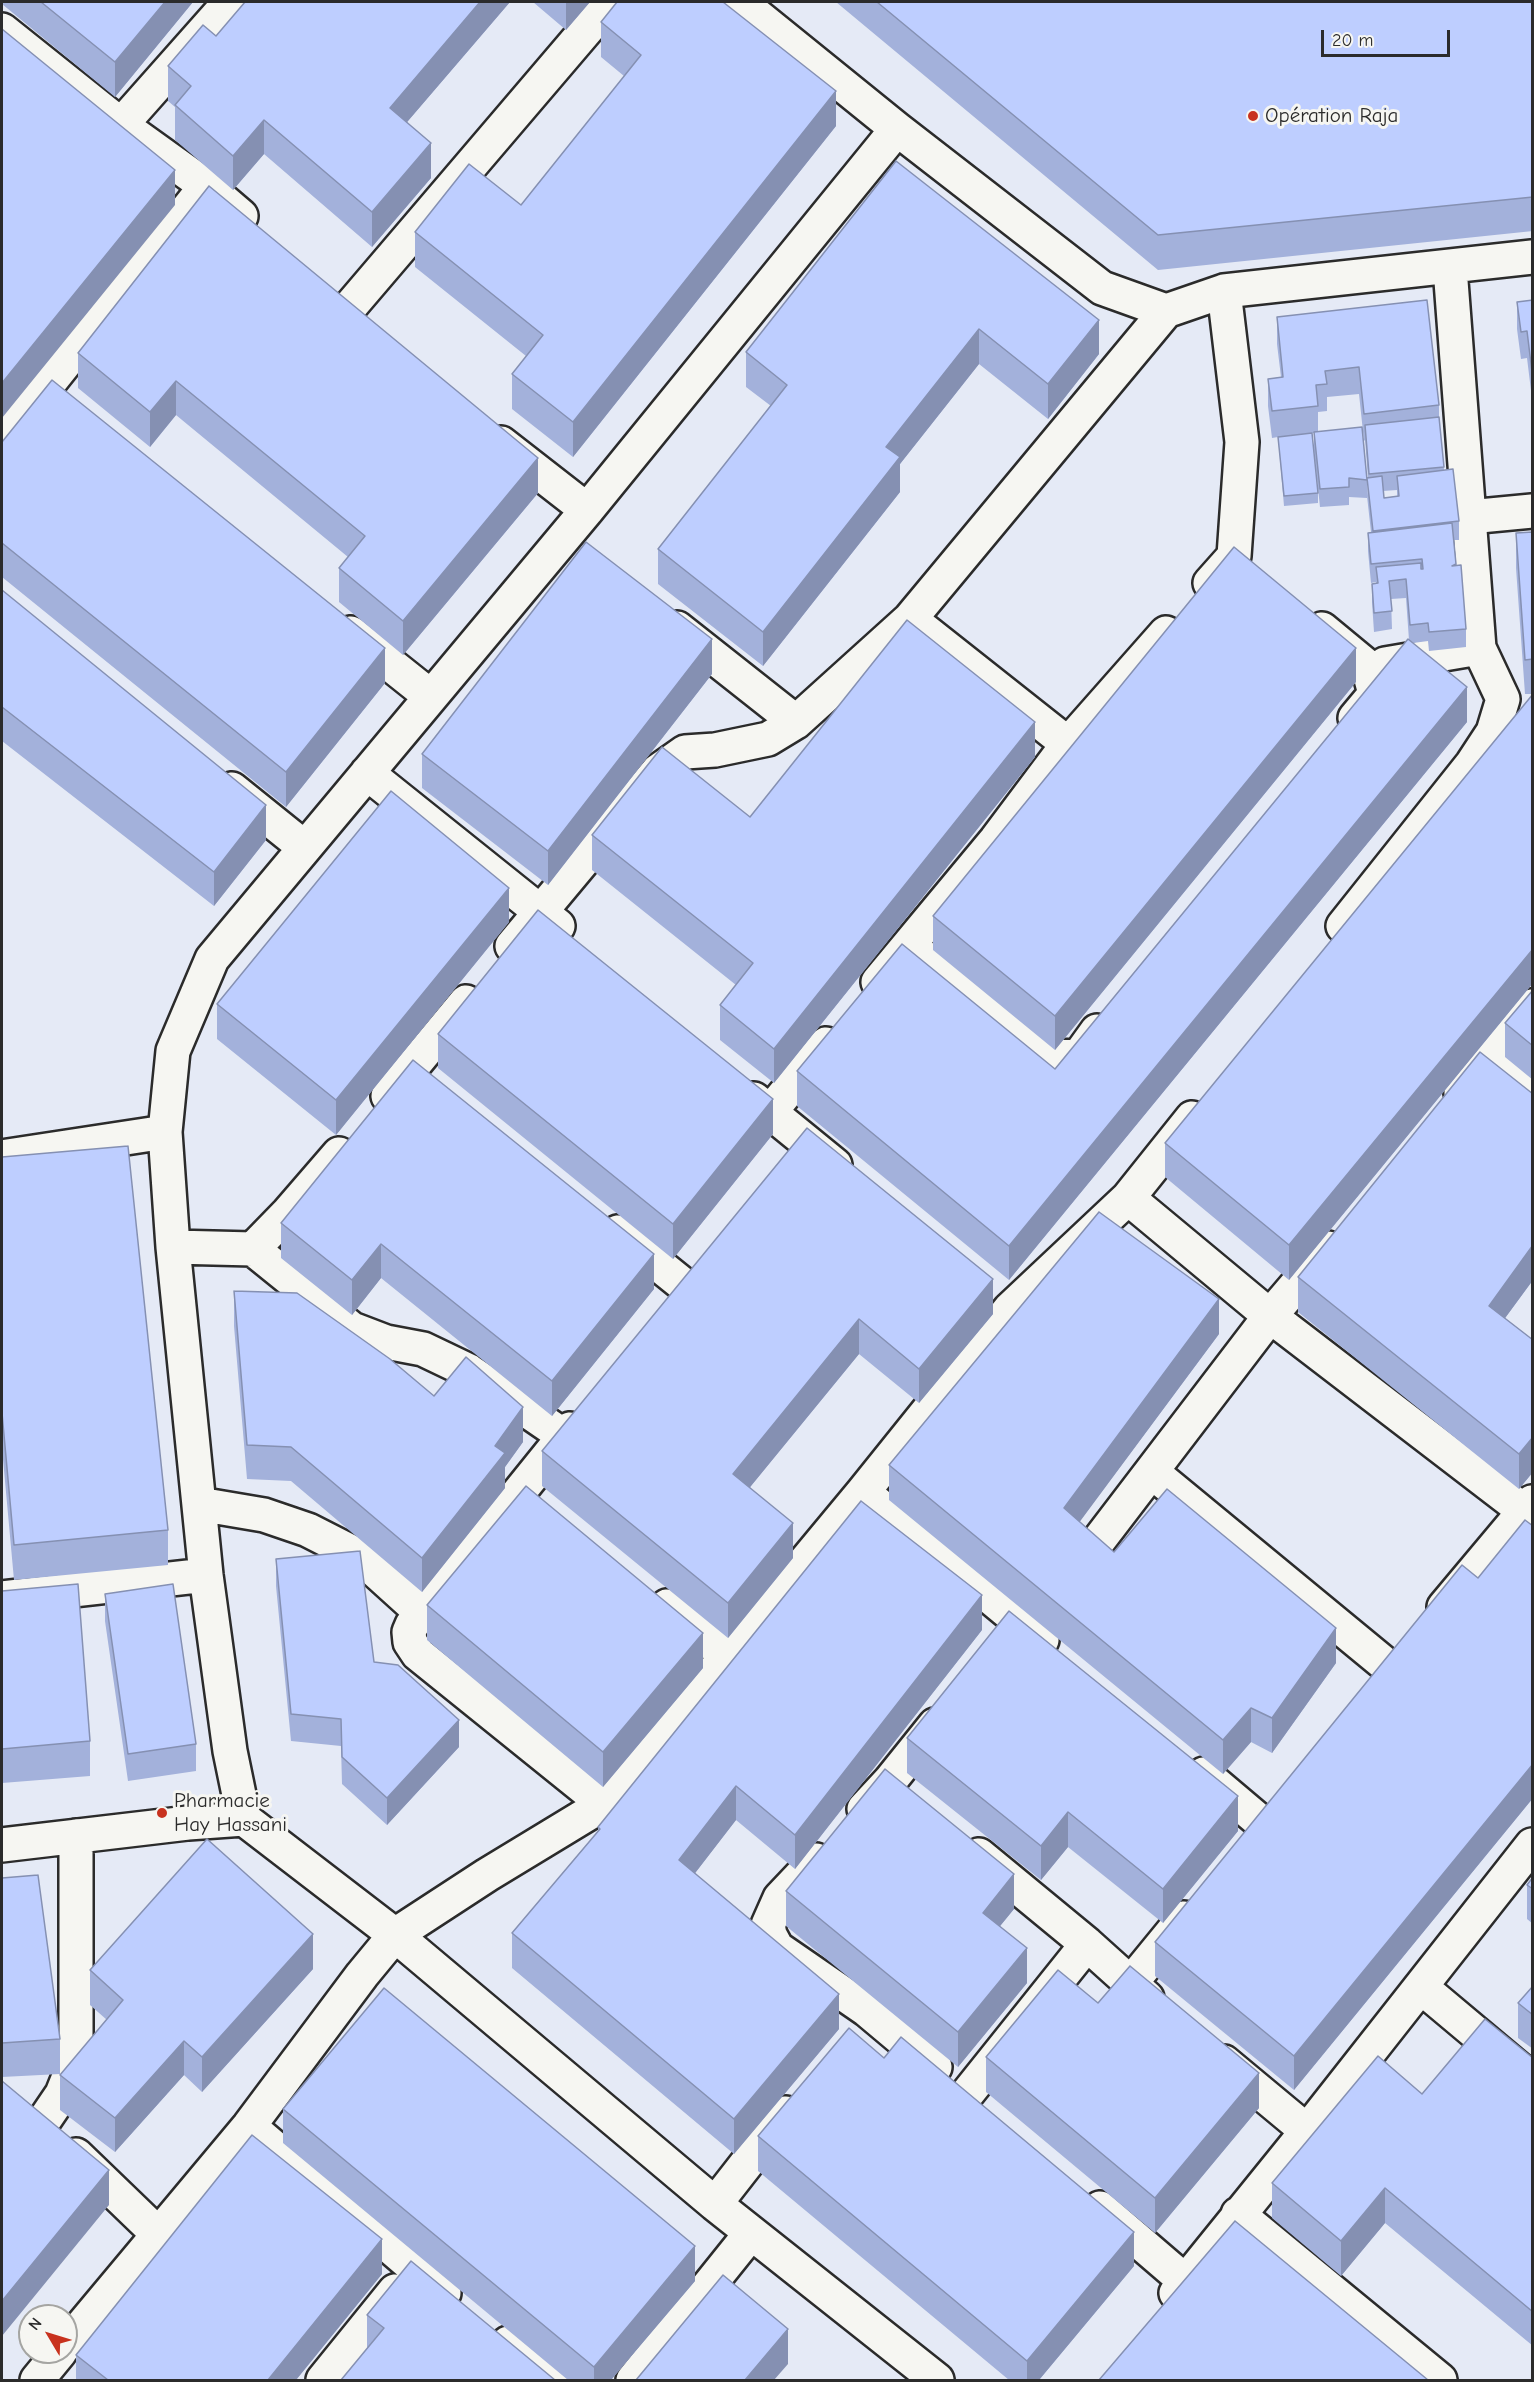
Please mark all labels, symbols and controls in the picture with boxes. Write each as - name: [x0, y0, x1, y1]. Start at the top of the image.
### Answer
- scale bar: [1324, 18, 1453, 56]
- text: 20 m: [1332, 30, 1373, 51]
- place label: Opération Raja: [1265, 103, 1398, 129]
- marker: Opération Raja: [1246, 109, 1260, 123]
- place label: Pharmacie Hay Hassani: [174, 1788, 287, 1838]
- marker: Pharmacie Hay Hassani: [155, 1806, 169, 1820]
- north arrow: [18, 2304, 78, 2364]
- text: N: [25, 2314, 46, 2334]

